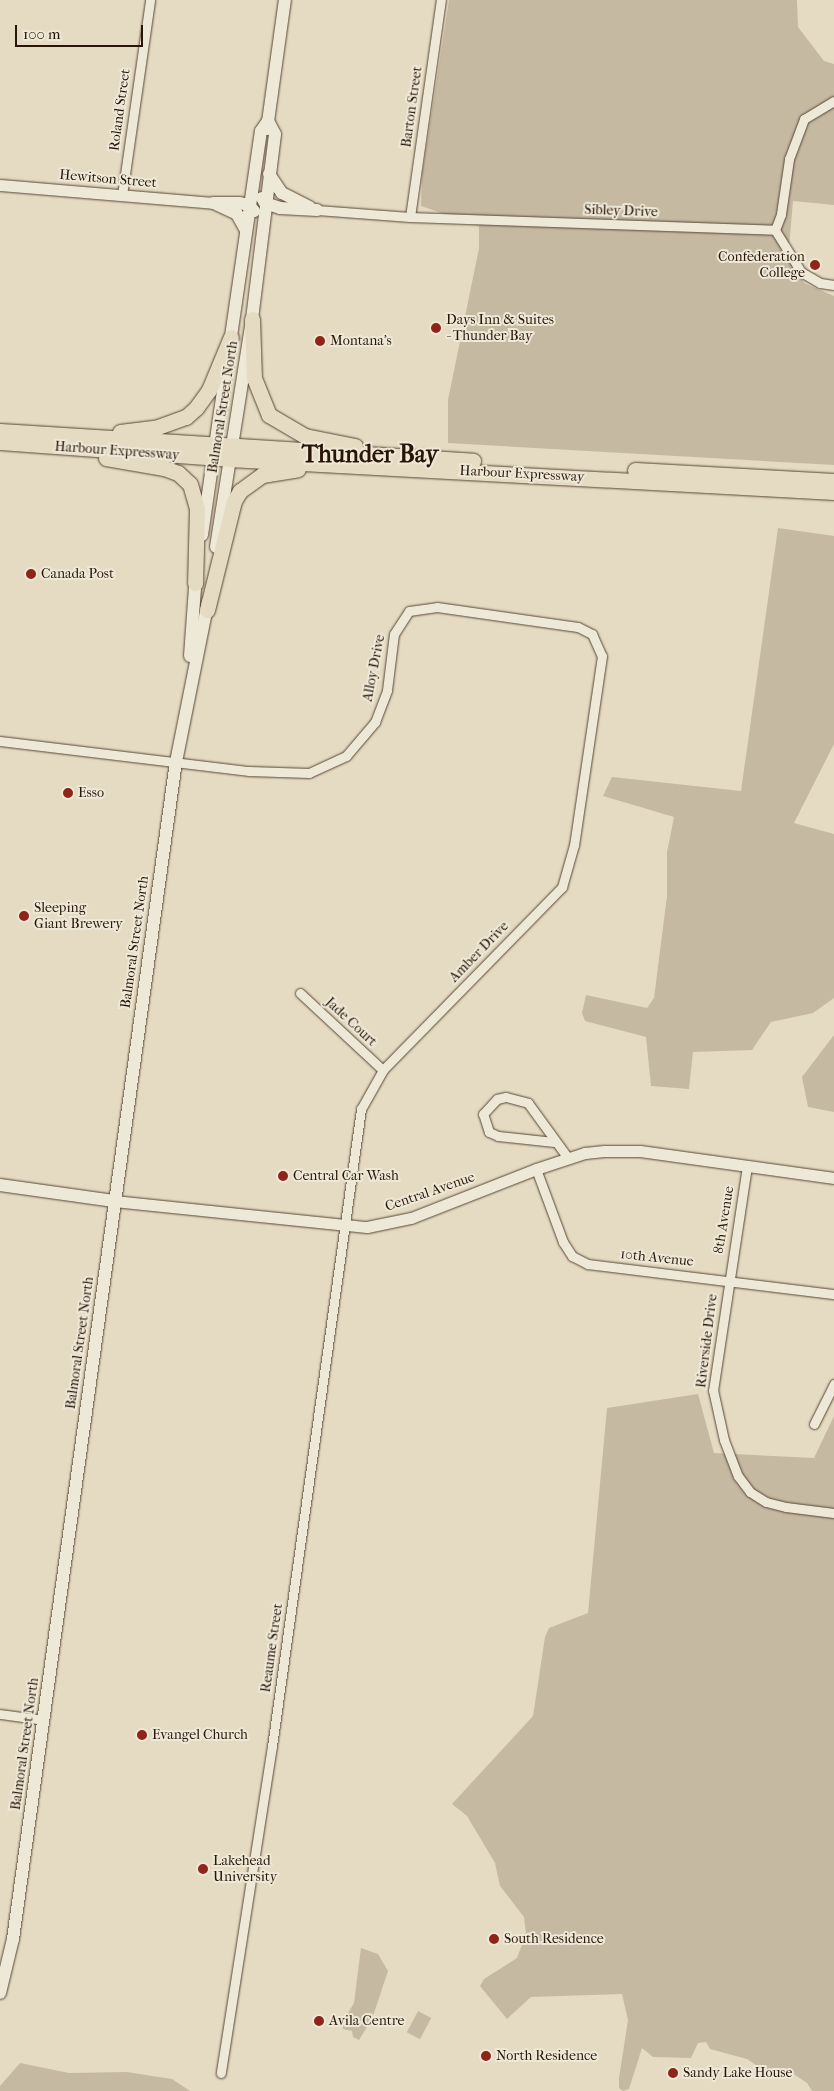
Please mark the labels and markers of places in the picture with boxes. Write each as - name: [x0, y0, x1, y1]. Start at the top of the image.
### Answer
- place label: Confederation College: [718, 249, 805, 282]
- marker: Confederation College: [809, 259, 821, 271]
- place label: Days Inn & Suites - Thunder Bay: [446, 312, 554, 344]
- marker: Days Inn & Suites - Thunder Bay: [430, 322, 442, 334]
- place label: Montana’s: [330, 333, 392, 349]
- marker: Montana’s: [314, 335, 326, 347]
- place label: Canada Post: [41, 566, 114, 582]
- marker: Canada Post: [25, 568, 37, 580]
- place label: Esso: [78, 785, 104, 801]
- marker: Esso: [62, 787, 74, 799]
- place label: Sleeping Giant Brewery: [34, 900, 123, 932]
- marker: Sleeping Giant Brewery: [18, 910, 30, 922]
- place label: Central Car Wash: [293, 1168, 399, 1184]
- marker: Central Car Wash: [277, 1170, 289, 1182]
- place label: Evangel Church: [152, 1727, 248, 1743]
- marker: Evangel Church: [136, 1729, 148, 1741]
- place label: Lakehead University: [213, 1853, 277, 1885]
- marker: Lakehead University: [197, 1863, 209, 1875]
- place label: South Residence: [504, 1931, 604, 1947]
- marker: South Residence: [488, 1933, 500, 1945]
- place label: Avila Centre: [329, 2013, 404, 2029]
- marker: Avila Centre: [313, 2015, 325, 2027]
- place label: North Residence: [496, 2048, 597, 2064]
- marker: North Residence: [480, 2050, 492, 2062]
- place label: Sandy Lake House: [683, 2065, 792, 2081]
- marker: Sandy Lake House: [667, 2067, 679, 2079]

